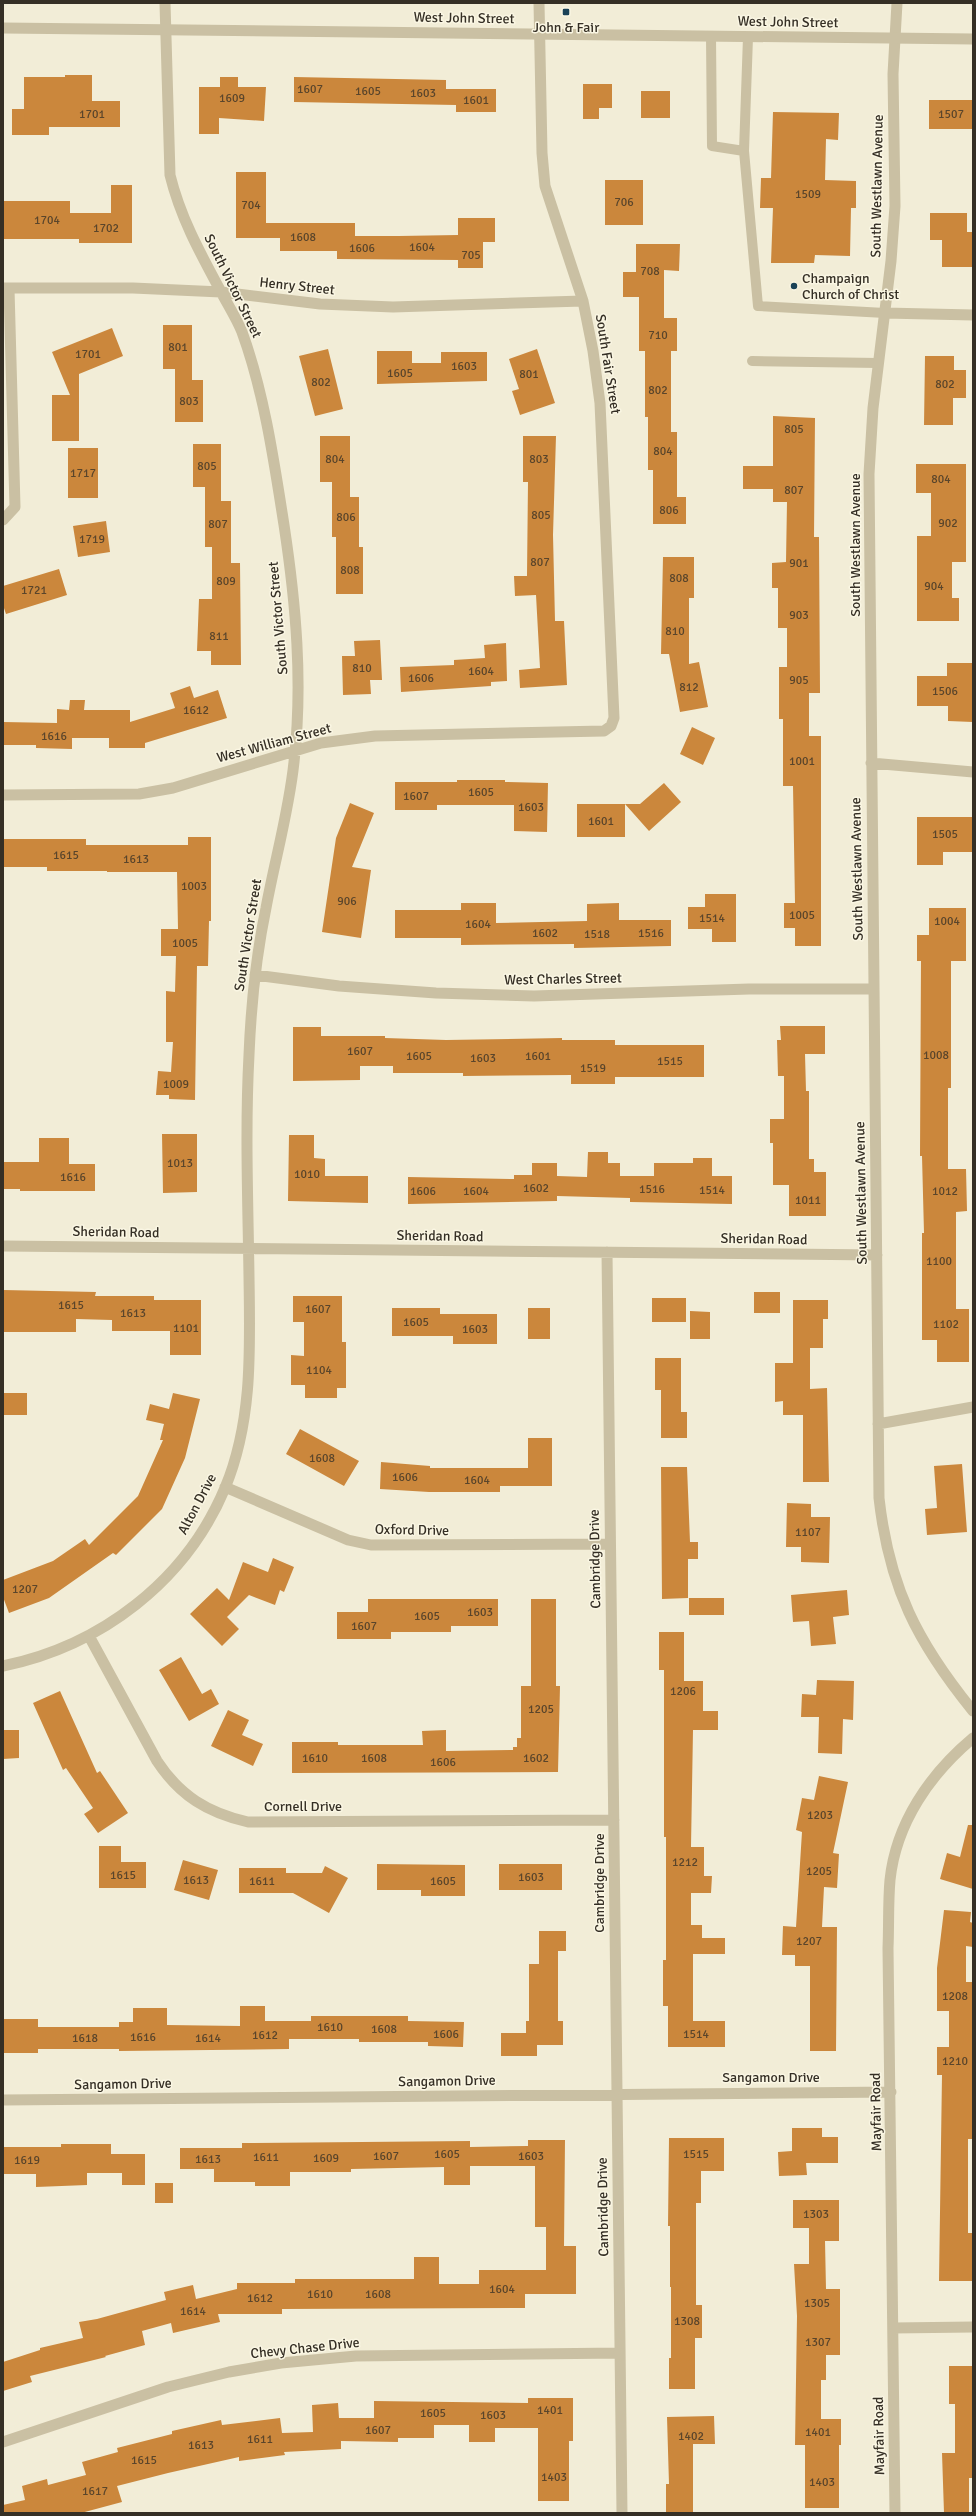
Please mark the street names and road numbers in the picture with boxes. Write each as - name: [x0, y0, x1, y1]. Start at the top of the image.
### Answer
- street label: West John Street: [413, 9, 515, 27]
- street label: West John Street: [737, 13, 839, 31]
- street label: South Westlawn Avenue: [867, 114, 887, 258]
- street label: South Victor Street: [200, 231, 266, 341]
- street label: Henry Street: [258, 274, 336, 298]
- street label: South Fair Street: [592, 313, 624, 415]
- street label: South Westlawn Avenue: [847, 473, 864, 617]
- street label: South Victor Street: [265, 561, 291, 675]
- street label: West William Street: [215, 720, 333, 766]
- street label: South Westlawn Avenue: [847, 797, 867, 941]
- street label: South Victor Street: [231, 878, 265, 992]
- street label: West Charles Street: [504, 969, 622, 989]
- street label: South Westlawn Avenue: [851, 1121, 871, 1265]
- street label: Sheridan Road: [72, 1223, 160, 1241]
- street label: Sheridan Road: [396, 1227, 484, 1245]
- street label: Sheridan Road: [720, 1230, 808, 1248]
- street label: Alton Drive: [174, 1471, 220, 1537]
- street label: Cambridge Drive: [586, 1509, 604, 1609]
- street label: Oxford Drive: [375, 1521, 449, 1539]
- street label: Cornell Drive: [264, 1798, 342, 1815]
- street label: Cambridge Drive: [591, 1833, 608, 1933]
- street label: Sangamon Drive: [722, 2069, 820, 2086]
- street label: Sangamon Drive: [398, 2072, 496, 2090]
- street label: Mayfair Road: [867, 2072, 885, 2152]
- street label: Sangamon Drive: [74, 2075, 172, 2093]
- street label: Cambridge Drive: [594, 2157, 612, 2257]
- street label: Chevy Chase Drive: [250, 2334, 360, 2362]
- street label: Mayfair Road: [870, 2396, 888, 2476]

